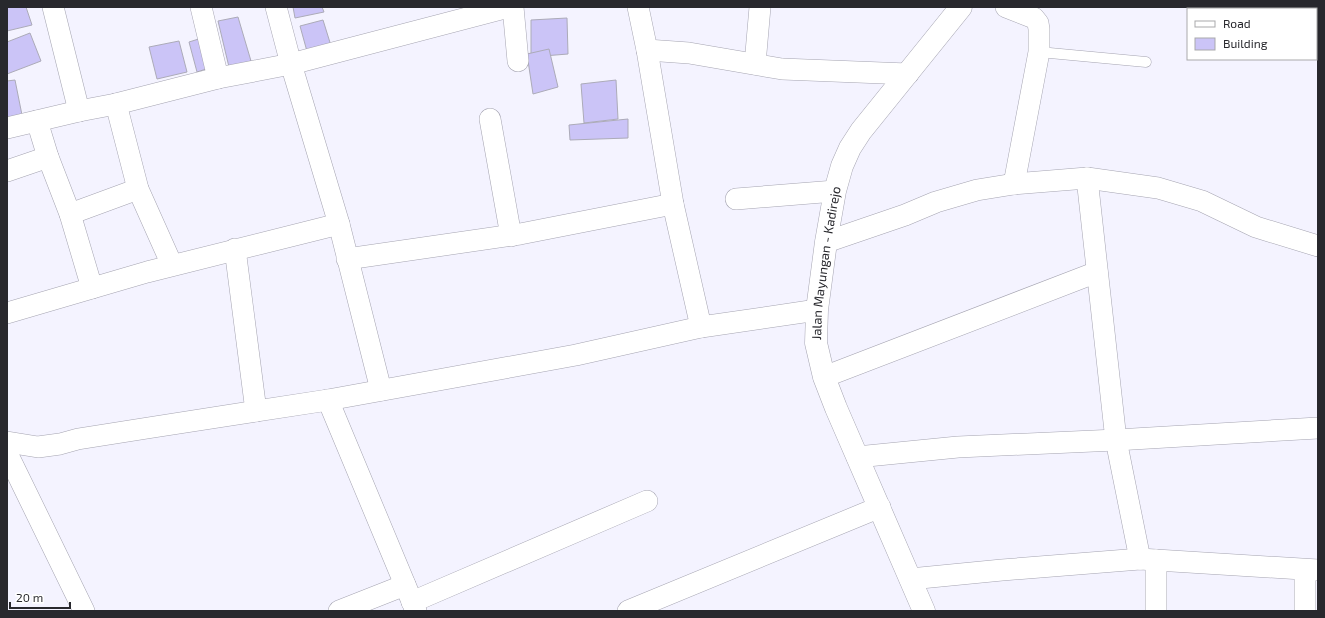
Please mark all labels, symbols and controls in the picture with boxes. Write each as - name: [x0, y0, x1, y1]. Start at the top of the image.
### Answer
- legend: [1187, 8, 1317, 60]
- text: Road: [1223, 16, 1251, 30]
- text: Building: [1223, 36, 1268, 50]
- street label: Jalan Mayungan - Kadirejo: [808, 184, 844, 340]
- scale bar: [10, 584, 70, 610]
- text: 20 m: [16, 590, 43, 604]

